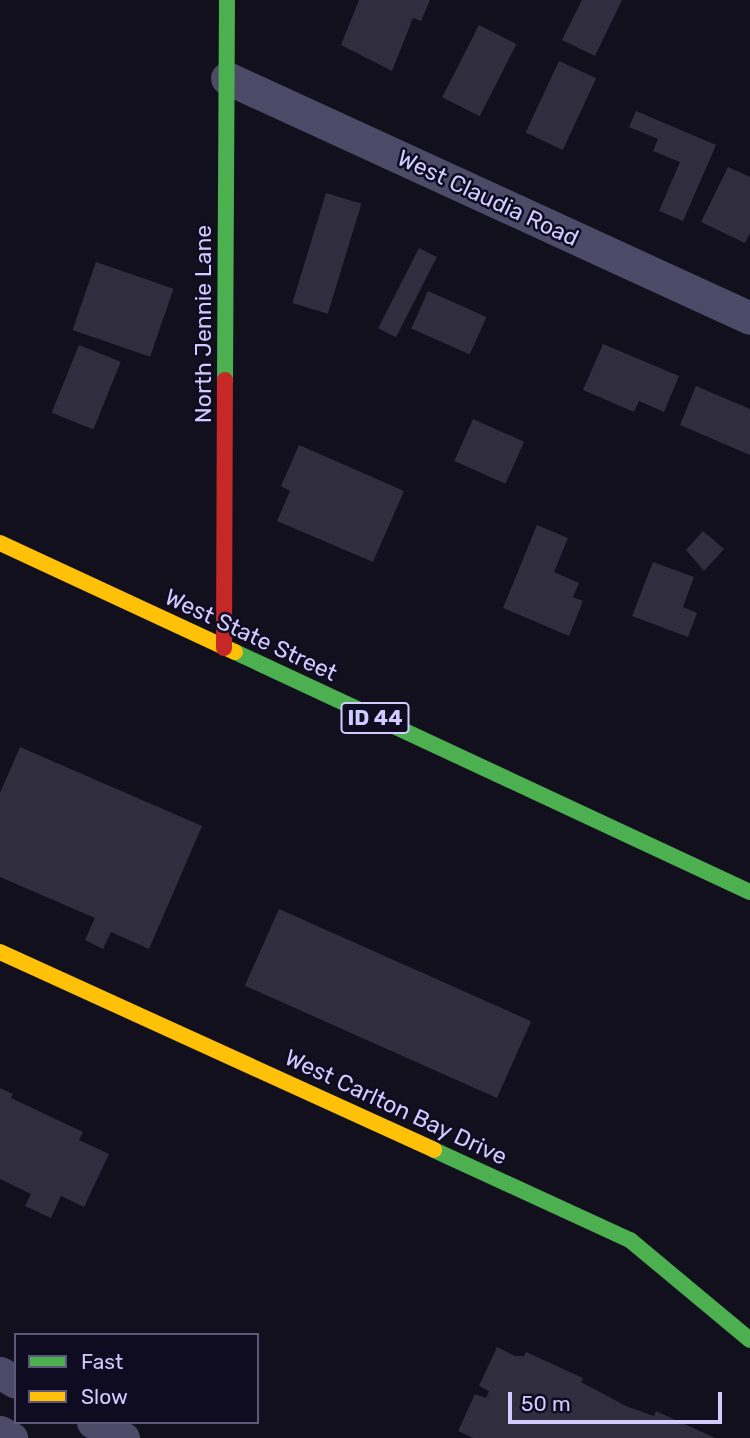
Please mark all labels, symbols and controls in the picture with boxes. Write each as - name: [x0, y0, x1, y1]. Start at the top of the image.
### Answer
- street label: West Claudia Road: [393, 144, 583, 252]
- street label: North Jennie Lane: [189, 225, 217, 423]
- street label: West State Street: [160, 583, 342, 687]
- road number: ID 44: [340, 700, 410, 736]
- street label: West Carlton Bay Drive: [280, 1043, 512, 1171]
- legend: [14, 1333, 259, 1424]
- text: Fast: [81, 1349, 123, 1374]
- scale bar: [512, 1378, 726, 1422]
- text: Slow: [81, 1384, 128, 1409]
- text: 50 m: [521, 1391, 571, 1416]

